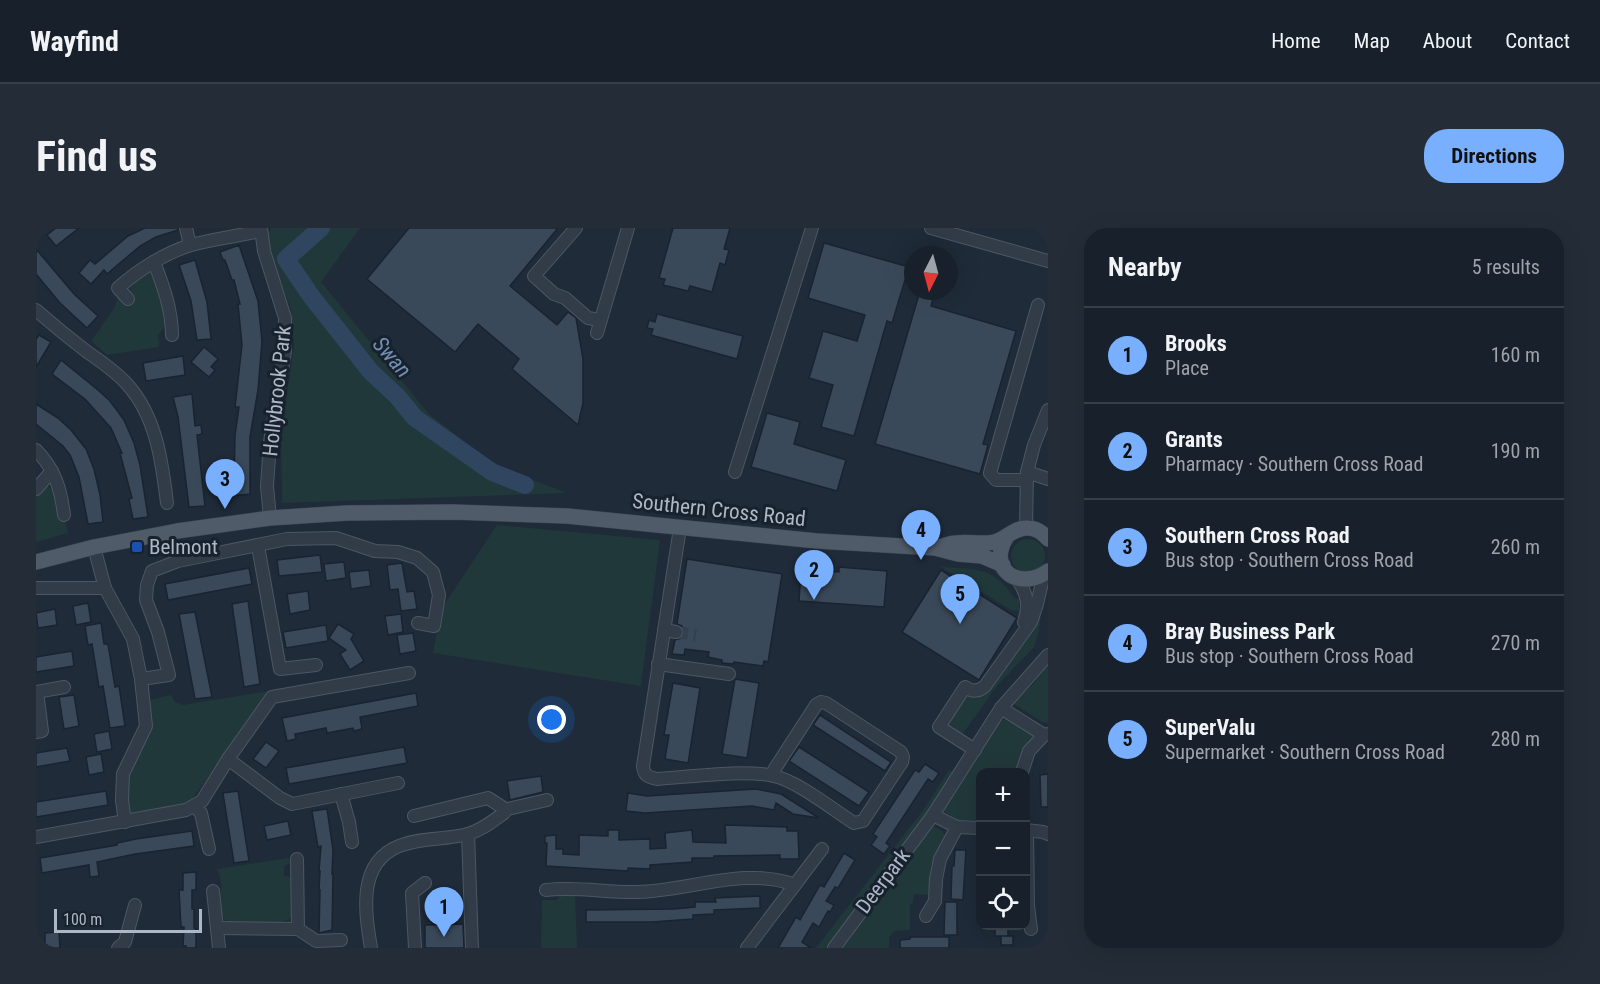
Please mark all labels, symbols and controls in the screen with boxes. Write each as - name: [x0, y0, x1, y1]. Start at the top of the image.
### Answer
- text: Wayfind: [30, 25, 119, 58]
- text: Home: [1271, 29, 1321, 53]
- text: Map: [1354, 29, 1390, 53]
- text: About: [1423, 29, 1472, 53]
- text: Contact: [1505, 29, 1570, 53]
- button: Directions: [1424, 129, 1564, 183]
- text: Find us: [36, 132, 157, 181]
- north arrow: [904, 246, 958, 300]
- text: Nearby: [1108, 252, 1182, 282]
- text: 5 results: [1472, 255, 1540, 279]
- street label: Hollybrook Park: [258, 324, 296, 458]
- text: Brooks: [1165, 331, 1227, 356]
- water label: Swan: [368, 332, 416, 382]
- text: 1: [1122, 343, 1133, 367]
- text: 160 m: [1491, 343, 1540, 367]
- text: Place: [1165, 356, 1209, 380]
- text: Grants: [1165, 427, 1223, 452]
- text: 2: [1122, 439, 1133, 463]
- text: 190 m: [1491, 439, 1540, 463]
- text: Pharmacy · Southern Cross Road: [1165, 452, 1423, 476]
- pin: 3: [206, 460, 244, 509]
- street label: Southern Cross Road: [631, 489, 807, 531]
- pin: 4: [902, 510, 940, 560]
- text: Southern Cross Road: [1165, 523, 1350, 548]
- place label: Belmont: [149, 535, 218, 559]
- text: 3: [1122, 535, 1133, 559]
- text: 260 m: [1491, 535, 1540, 559]
- marker: Belmont: [130, 540, 144, 554]
- text: Bus stop · Southern Cross Road: [1165, 548, 1414, 572]
- pin: 2: [794, 550, 834, 600]
- pin: 5: [940, 574, 980, 624]
- text: Bray Business Park: [1165, 619, 1335, 644]
- text: 4: [1122, 631, 1133, 655]
- text: 270 m: [1491, 631, 1540, 655]
- text: Bus stop · Southern Cross Road: [1165, 644, 1414, 668]
- your location: [537, 705, 566, 734]
- text: SuperValu: [1165, 715, 1255, 740]
- text: 5: [1122, 727, 1133, 751]
- text: 280 m: [1491, 727, 1540, 751]
- text: Supermarket · Southern Cross Road: [1165, 740, 1445, 764]
- map controls: [976, 768, 1030, 930]
- button: +: [976, 768, 1030, 822]
- button: −: [976, 822, 1030, 876]
- street label: Deerpark: [851, 844, 915, 918]
- button: locate: [976, 876, 1030, 930]
- pin: 1: [424, 888, 464, 937]
- scale bar: [54, 906, 202, 934]
- text: 100 m: [63, 910, 102, 929]

